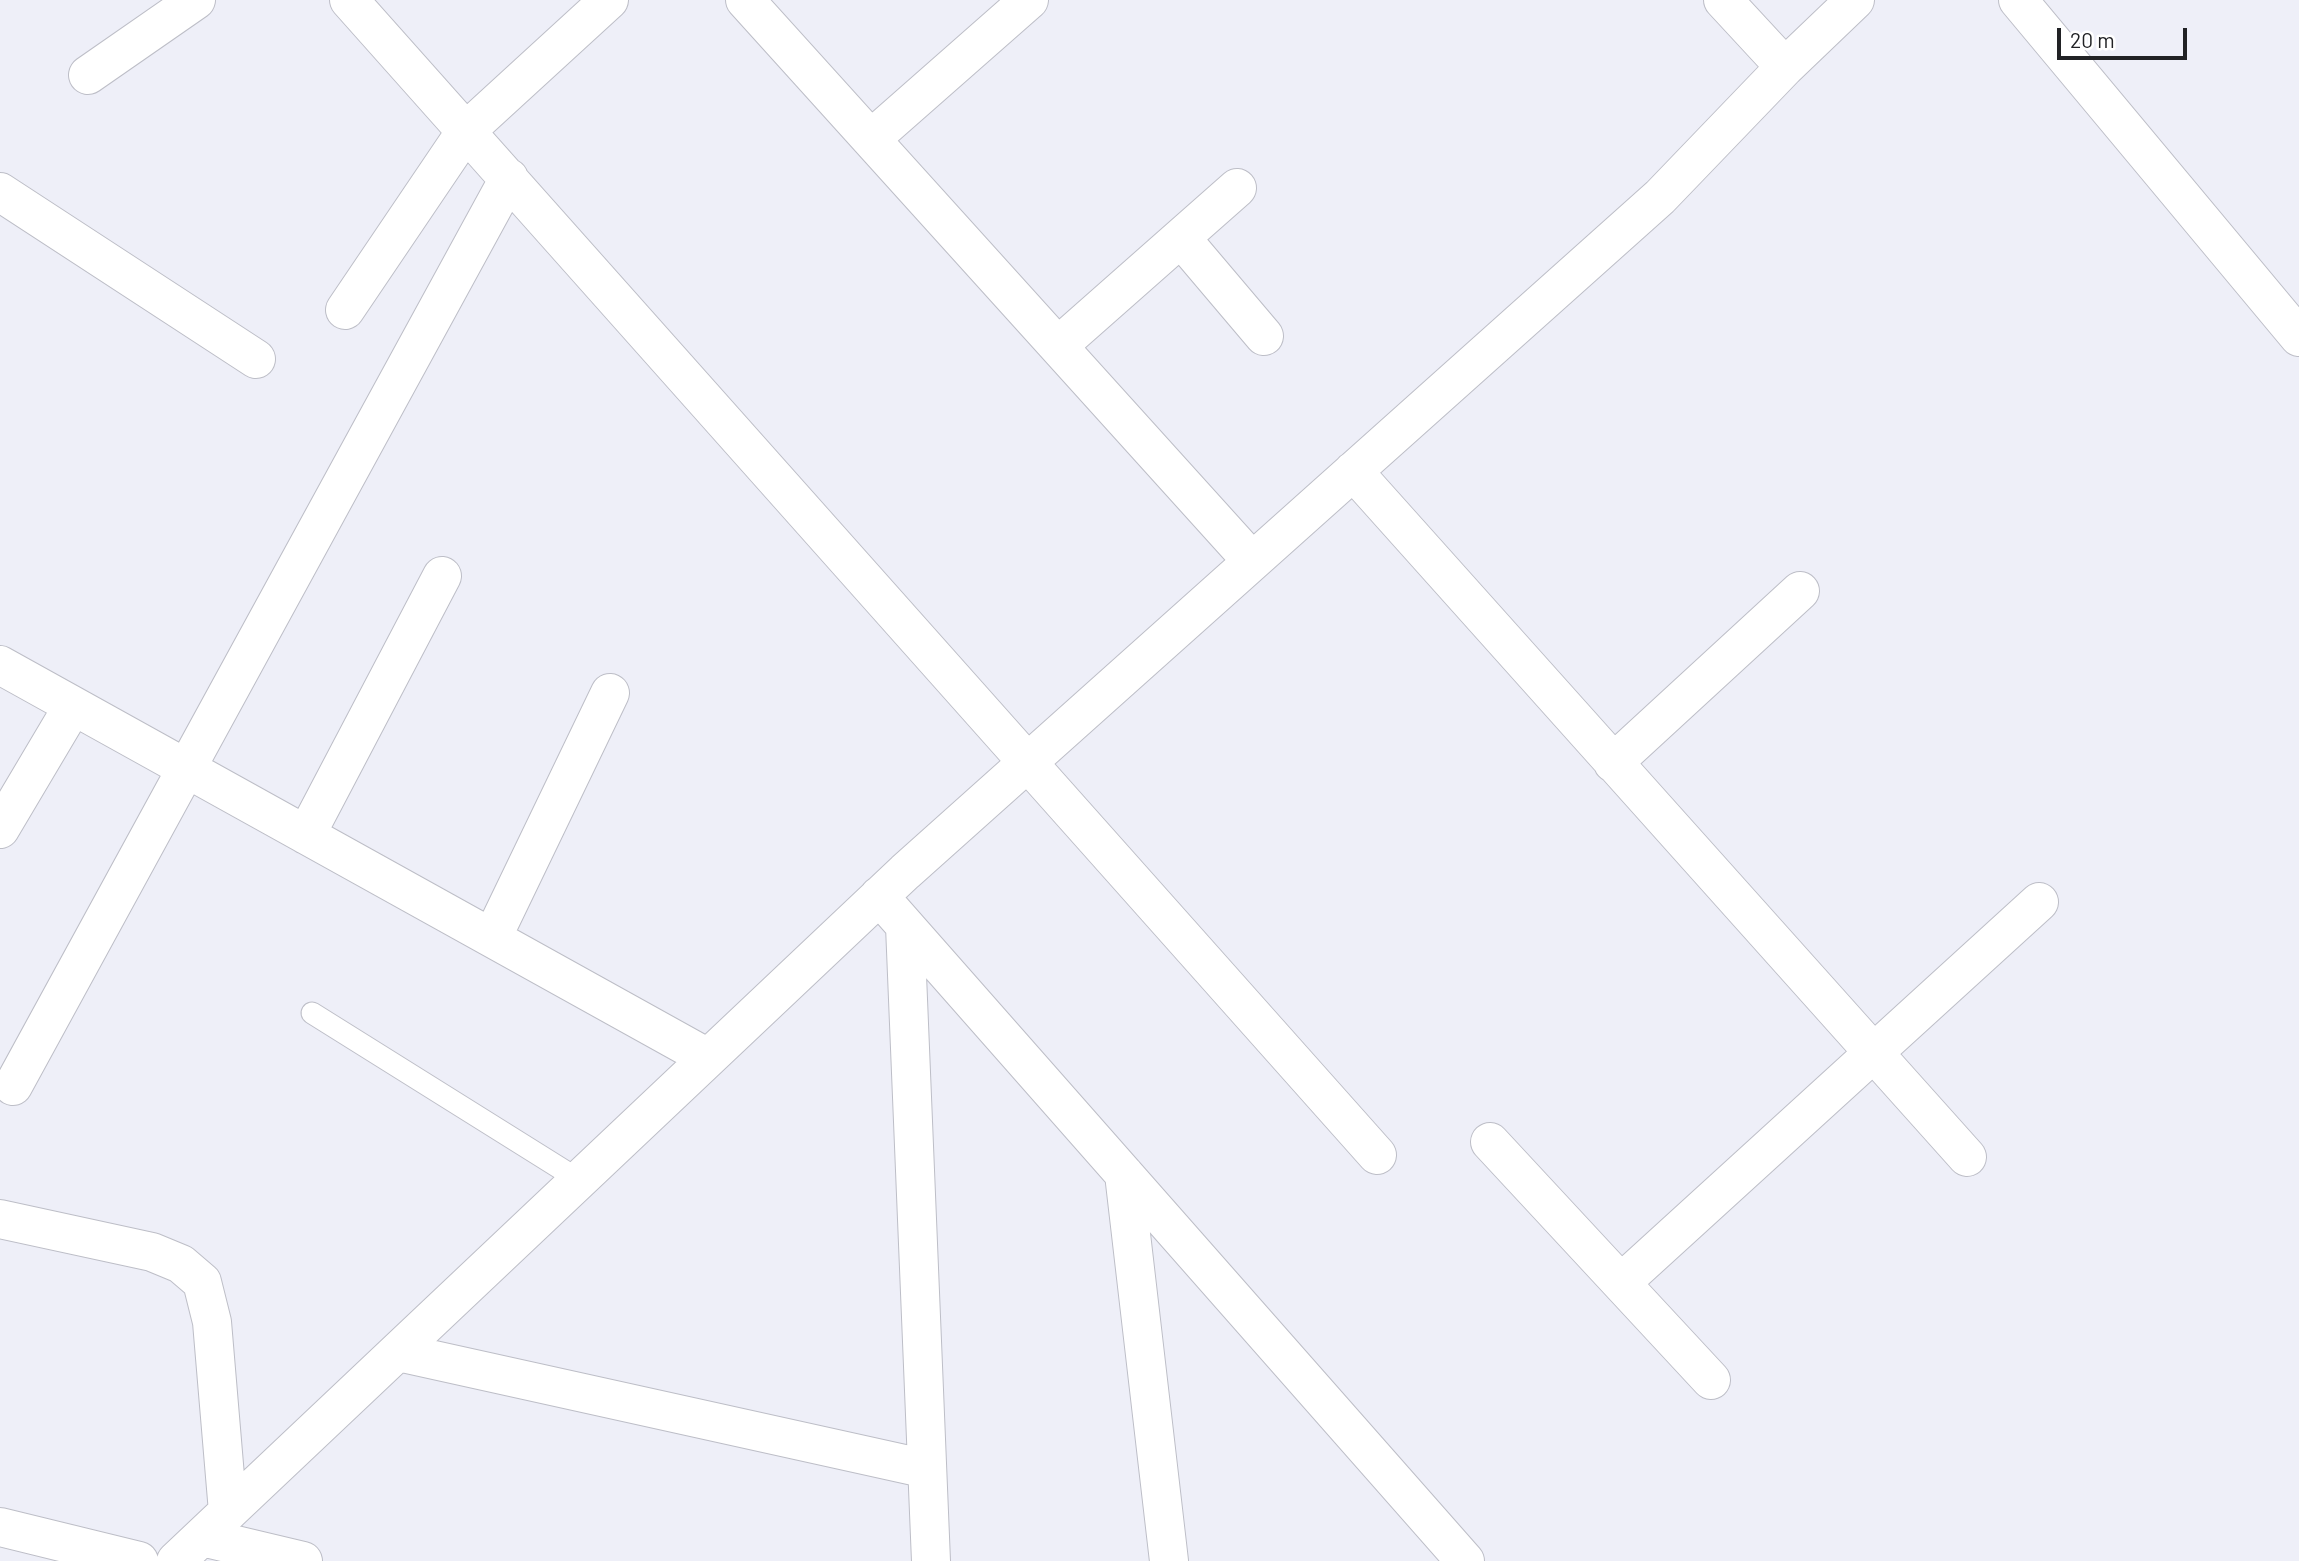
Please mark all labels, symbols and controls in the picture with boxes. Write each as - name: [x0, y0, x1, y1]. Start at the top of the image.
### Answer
- scale bar: [2061, 14, 2190, 58]
- text: 20 m: [2070, 27, 2115, 52]

